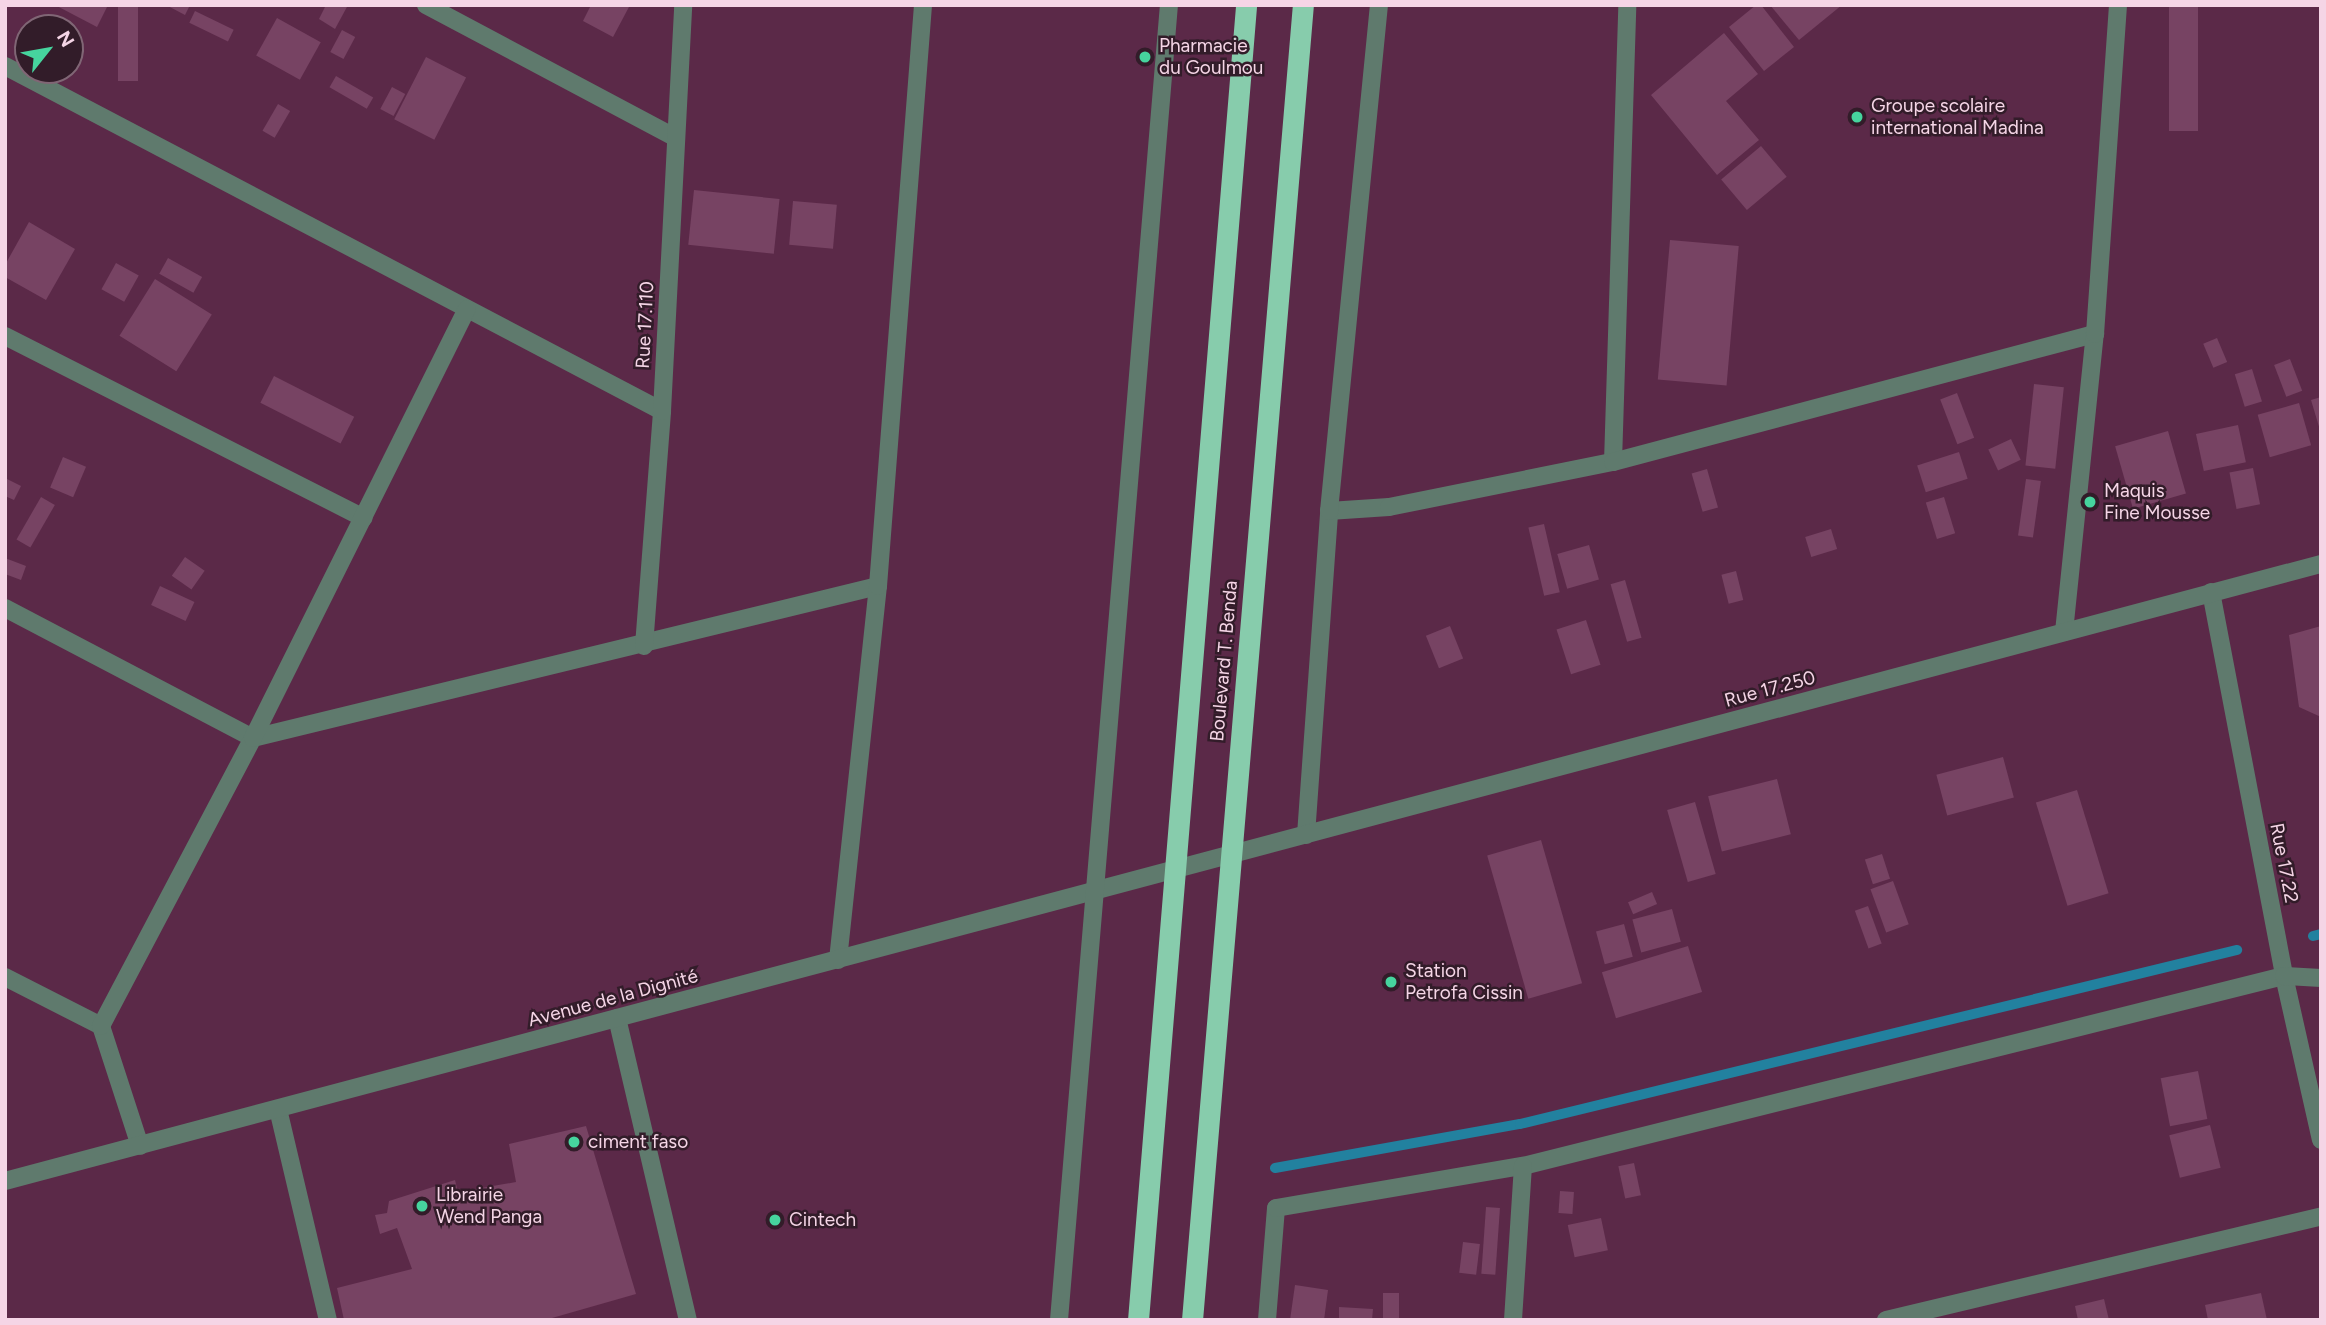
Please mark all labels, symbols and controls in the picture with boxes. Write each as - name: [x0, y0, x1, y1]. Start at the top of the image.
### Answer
- north arrow: [14, 14, 84, 84]
- text: N: [52, 27, 79, 51]
- place label: Pharmacie du Goulmou: [1159, 35, 1263, 79]
- marker: Pharmacie du Goulmou: [1137, 49, 1153, 65]
- place label: Groupe scolaire international Madina: [1871, 95, 2044, 139]
- marker: Groupe scolaire international Madina: [1849, 109, 1865, 125]
- street label: Rue 17.110: [631, 281, 659, 369]
- place label: Maquis Fine Mousse: [2104, 480, 2210, 524]
- marker: Maquis Fine Mousse: [2082, 494, 2098, 510]
- street label: Boulevard T. Benda: [1206, 579, 1242, 743]
- street label: Rue 17.250: [1722, 666, 1818, 712]
- street label: Rue 17.22: [2265, 821, 2303, 905]
- place label: Station Petrofa Cissin: [1405, 960, 1523, 1004]
- street label: Avenue de la Dignité: [526, 964, 700, 1032]
- marker: Station Petrofa Cissin: [1383, 974, 1399, 990]
- place label: ciment faso: [588, 1131, 688, 1153]
- marker: ciment faso: [566, 1134, 582, 1150]
- place label: Librairie Wend Panga: [436, 1184, 542, 1228]
- marker: Librairie Wend Panga: [414, 1198, 430, 1214]
- place label: Cintech: [789, 1209, 856, 1231]
- marker: Cintech: [767, 1212, 783, 1228]

